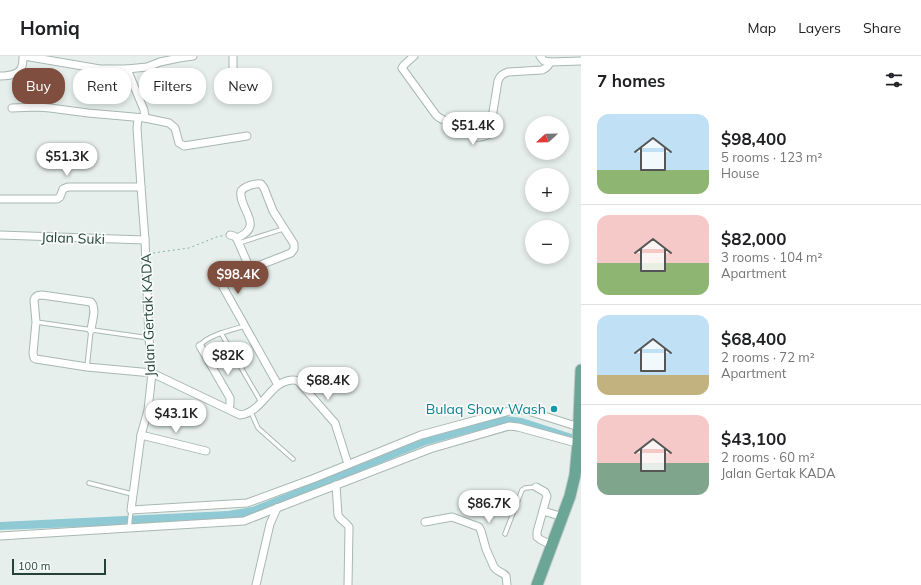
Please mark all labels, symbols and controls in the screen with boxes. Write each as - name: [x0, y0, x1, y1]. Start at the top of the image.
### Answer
- text: Homiq: [20, 16, 80, 40]
- text: Map: [747, 19, 776, 37]
- text: Layers: [798, 19, 841, 37]
- text: Share: [863, 19, 901, 37]
- chip: Buy: [12, 68, 65, 104]
- chip: Rent: [73, 68, 131, 104]
- chip: Filters: [139, 68, 206, 104]
- chip: New: [214, 68, 272, 104]
- icon: filters: [883, 69, 905, 91]
- text: 7 homes: [597, 70, 665, 91]
- pin: $51.4K: [440, 112, 506, 146]
- north arrow: [525, 116, 569, 160]
- map controls: [525, 116, 569, 264]
- text: $51.4K: [451, 117, 495, 133]
- text: $98,400: [721, 128, 786, 149]
- icon: home: [629, 130, 677, 178]
- pin: $51.3K: [34, 143, 100, 177]
- text: $51.3K: [45, 148, 89, 164]
- text: 5 rooms · 123 m²: [721, 149, 822, 165]
- text: House: [721, 165, 759, 181]
- button: +: [525, 168, 569, 212]
- button: −: [525, 220, 569, 264]
- street label: Jalan Suki: [41, 228, 105, 248]
- text: $82,000: [721, 228, 786, 249]
- icon: home: [629, 231, 677, 279]
- text: 3 rooms · 104 m²: [721, 249, 822, 265]
- street label: Jalan Gertak KADA: [137, 252, 159, 377]
- pin: $98.4K: [205, 261, 271, 295]
- text: Apartment: [721, 265, 786, 281]
- text: $98.4K: [216, 266, 260, 282]
- text: $68,400: [721, 328, 786, 349]
- icon: home: [629, 331, 677, 379]
- pin: $82K: [204, 342, 252, 376]
- text: $82K: [212, 347, 244, 363]
- text: 2 rooms · 72 m²: [721, 349, 815, 365]
- text: Apartment: [721, 365, 786, 381]
- pin: $68.4K: [295, 367, 361, 401]
- text: $68.4K: [306, 372, 350, 388]
- pin: $43.1K: [143, 400, 209, 434]
- place label: Bulaq Show Wash: [426, 400, 546, 418]
- marker: Bulaq Show Wash: [549, 404, 559, 414]
- text: $43.1K: [154, 405, 198, 421]
- text: $43,100: [721, 428, 786, 449]
- icon: home: [629, 431, 677, 479]
- text: 2 rooms · 60 m²: [721, 449, 815, 465]
- text: Jalan Gertak KADA: [721, 465, 836, 481]
- pin: $86.7K: [456, 490, 522, 524]
- text: $86.7K: [467, 495, 511, 511]
- scale bar: [12, 557, 106, 576]
- text: 100 m: [18, 559, 50, 573]

